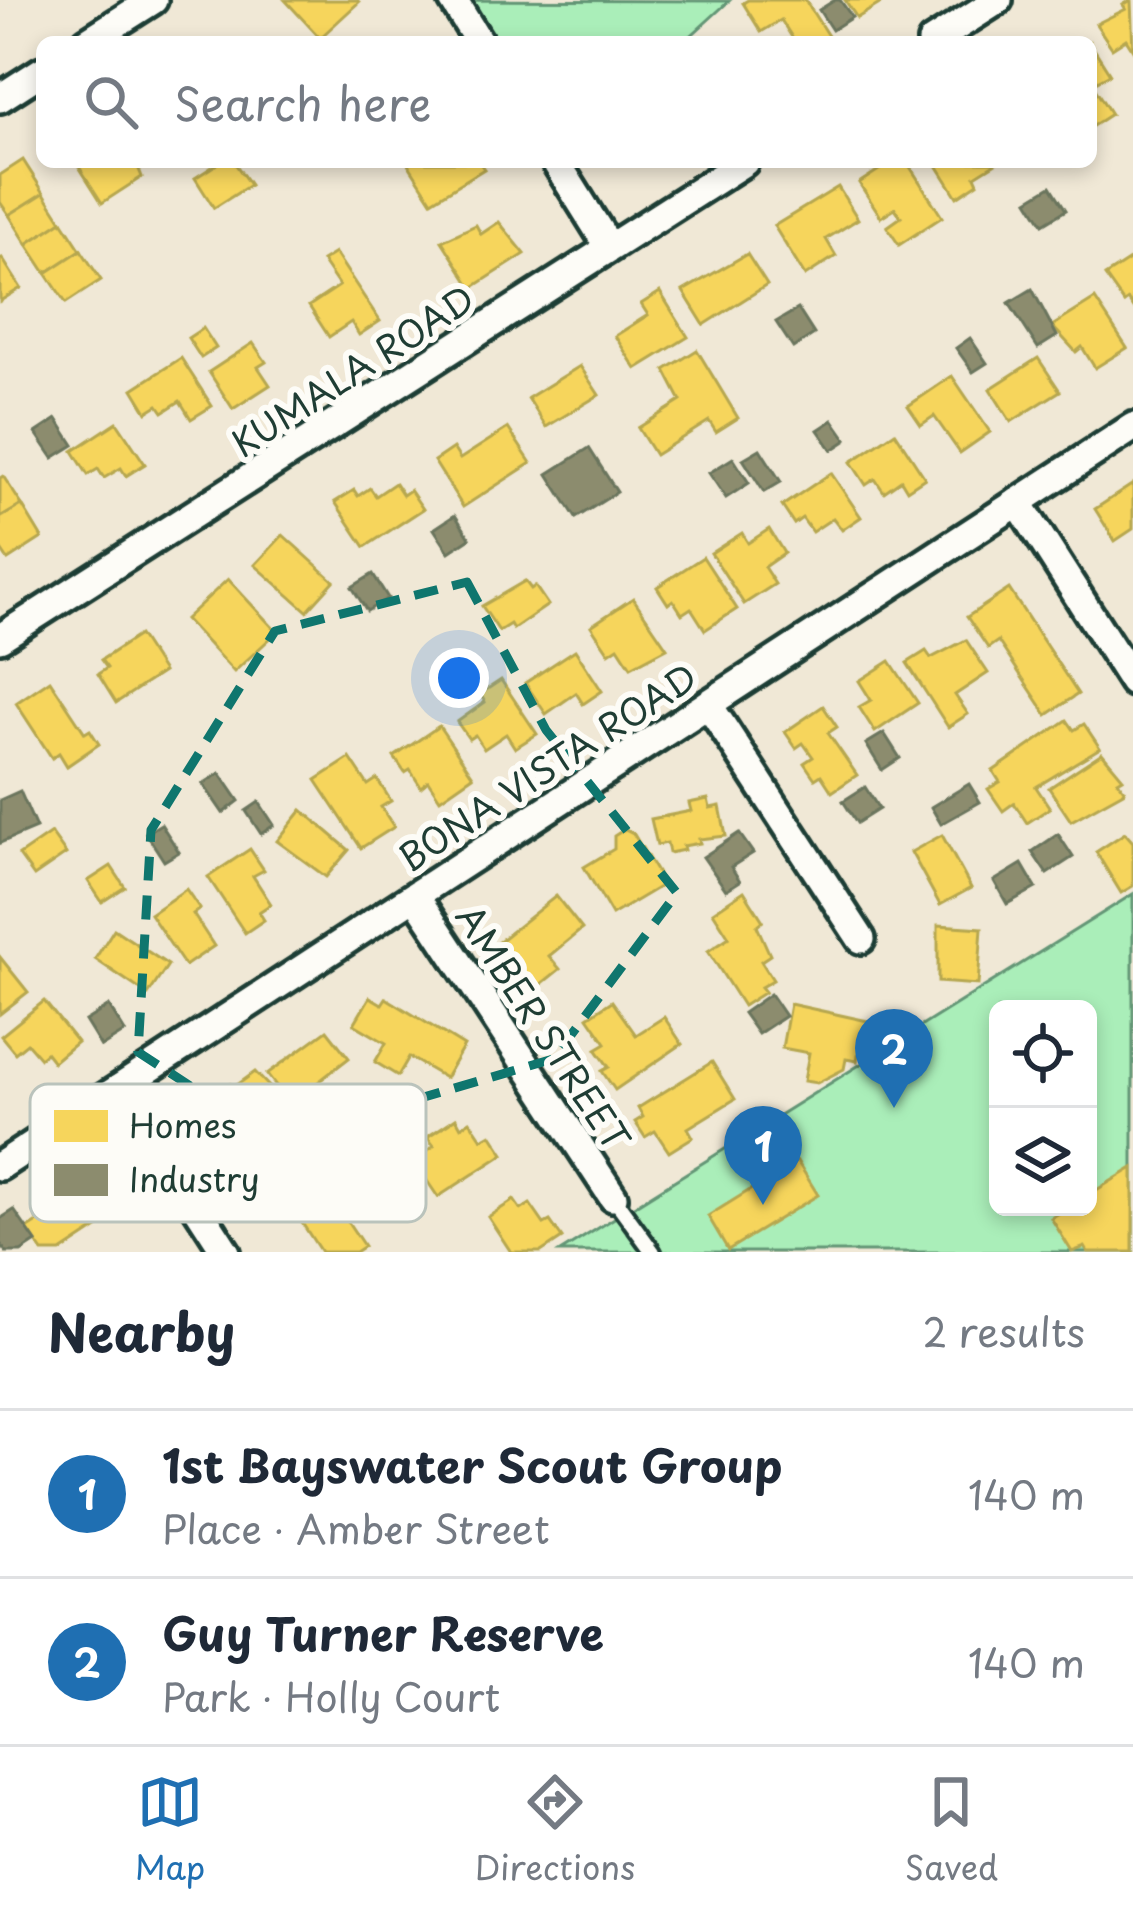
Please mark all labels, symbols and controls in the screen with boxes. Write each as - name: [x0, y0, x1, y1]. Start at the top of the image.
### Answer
- search box: [36, 36, 1097, 168]
- text: Search here: [174, 68, 431, 136]
- icon: search: [78, 69, 144, 135]
- street label: KUMALA ROAD: [220, 271, 484, 469]
- your location: [429, 648, 489, 708]
- street label: BONA VISTA ROAD: [387, 649, 707, 883]
- street label: AMBER STREET: [444, 893, 644, 1161]
- map controls: [989, 1000, 1097, 1216]
- button: locate: [989, 1000, 1097, 1108]
- pin: 2: [855, 1009, 933, 1108]
- legend: [30, 1084, 426, 1222]
- text: Homes: [129, 1099, 236, 1149]
- pin: 1: [724, 1106, 802, 1205]
- button: layers: [989, 1108, 1097, 1216]
- text: Industry: [129, 1153, 260, 1203]
- text: Nearby: [48, 1292, 235, 1369]
- text: 2 results: [923, 1301, 1085, 1360]
- text: 1st Bayswater Scout Group: [162, 1430, 782, 1498]
- text: 1: [78, 1464, 96, 1523]
- text: 140 m: [968, 1464, 1085, 1523]
- text: Place · Amber Street: [162, 1498, 550, 1557]
- text: Guy Turner Reserve: [162, 1598, 604, 1666]
- text: 2: [73, 1632, 101, 1691]
- text: 140 m: [968, 1632, 1085, 1691]
- text: Park · Holly Court: [162, 1666, 500, 1725]
- tab: Map: [135, 1769, 205, 1891]
- tab: Directions: [475, 1769, 635, 1891]
- tab: Saved: [905, 1769, 998, 1891]

